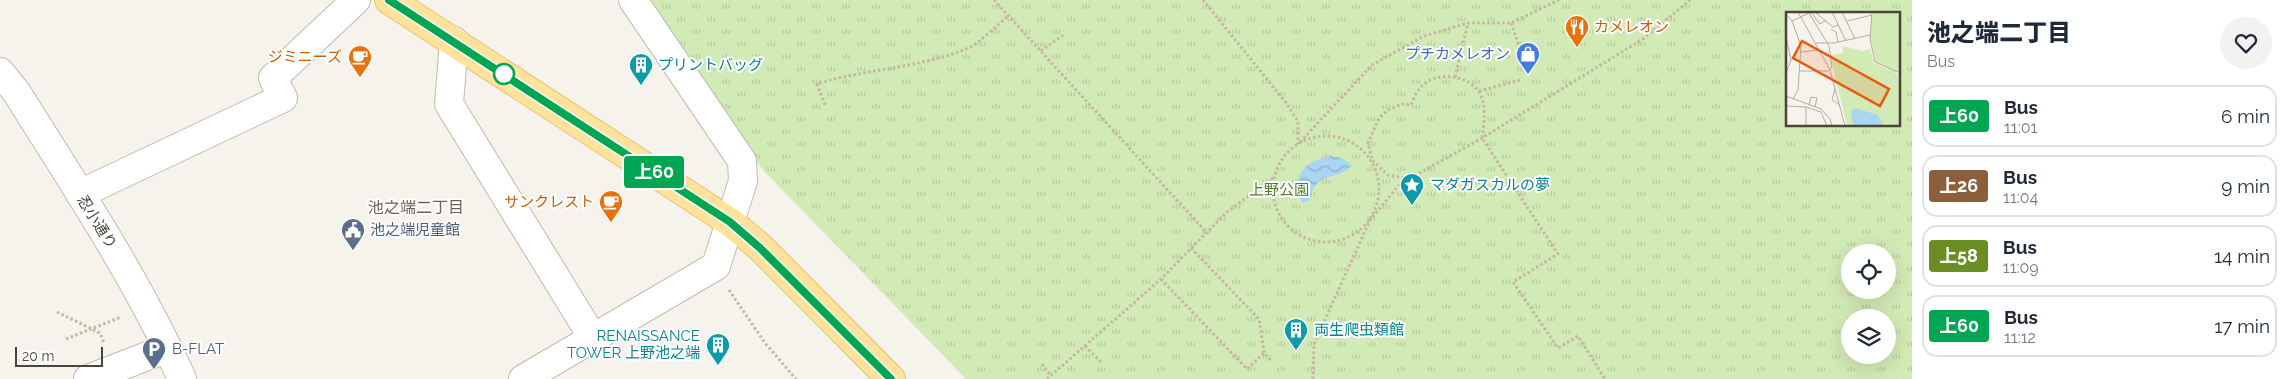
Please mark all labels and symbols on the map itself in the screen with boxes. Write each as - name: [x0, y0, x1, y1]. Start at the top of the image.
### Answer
- inset map: [1786, 12, 1900, 126]
- restaurant icon: カメレオン: [1564, 14, 1590, 48]
- place label: カメレオン: [1594, 18, 1669, 36]
- shop icon: プチカメレオン: [1515, 41, 1541, 75]
- cafe icon: ジミニーズ: [347, 44, 373, 78]
- place label: プチカメレオン: [1405, 45, 1510, 63]
- place label: ジミニーズ: [268, 48, 342, 66]
- building icon: プリントバッグ: [628, 52, 654, 86]
- place label: プリントバッグ: [658, 56, 763, 74]
- unlabelled marker: [493, 63, 515, 85]
- line badge: 上60: [625, 156, 683, 188]
- place icon: マダガスカルの夢: [1399, 172, 1425, 206]
- place label: マダガスカルの夢: [1430, 176, 1550, 194]
- park label: 上野公園: [1249, 181, 1309, 199]
- cafe icon: サンクレスト: [598, 189, 624, 223]
- street label: 忍小通り: [73, 192, 121, 252]
- place label: サンクレスト: [504, 193, 594, 211]
- district label: 池之端二丁目: [368, 198, 464, 217]
- public building icon: 池之端児童館: [340, 217, 366, 251]
- place label: 池之端児童館: [370, 221, 460, 239]
- building icon: 両生爬虫類館: [1283, 317, 1309, 351]
- place label: 両生爬虫類館: [1314, 321, 1404, 339]
- place label: RENAISSANCE TOWER 上野池之端: [567, 327, 700, 362]
- building icon: RENAISSANCE TOWER 上野池之端: [705, 332, 731, 366]
- parking icon: B-FLAT: [141, 336, 167, 370]
- place label: B-FLAT: [172, 340, 224, 358]
- scale bar: [15, 344, 102, 367]

